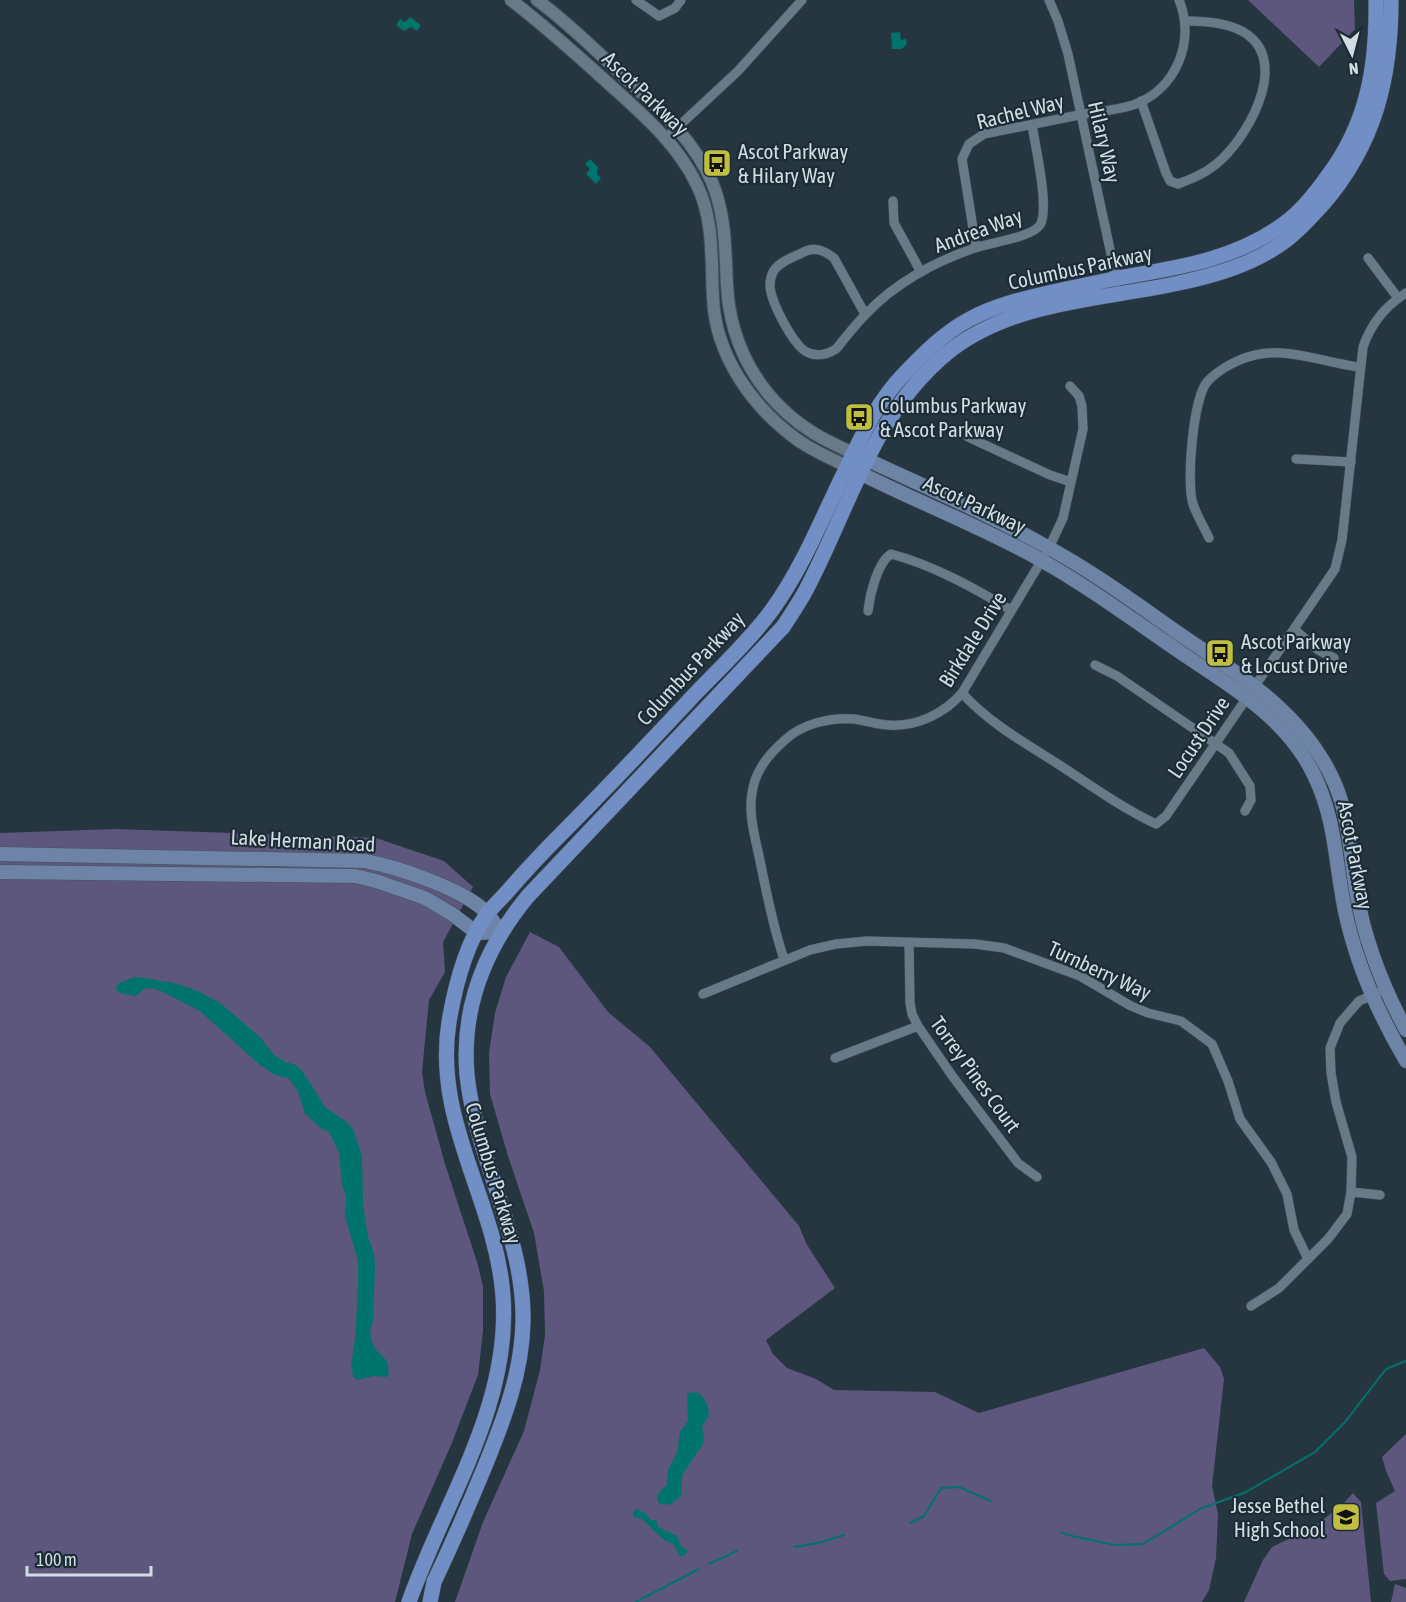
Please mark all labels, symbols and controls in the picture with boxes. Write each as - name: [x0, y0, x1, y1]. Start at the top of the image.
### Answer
- north arrow: [1322, 24, 1382, 84]
- street label: Ascot Parkway: [598, 46, 694, 140]
- text: N: [1348, 59, 1359, 78]
- street label: Rachel Way: [974, 88, 1067, 133]
- street label: Hilary Way: [1084, 99, 1126, 186]
- place label: Ascot Parkway & Hilary Way: [738, 139, 848, 187]
- bus stop icon: Ascot Parkway & Hilary Way: [701, 147, 733, 179]
- street label: Andrea Way: [931, 203, 1026, 257]
- street label: Columbus Parkway: [1006, 240, 1154, 294]
- place label: Columbus Parkway & Ascot Parkway: [880, 393, 1027, 441]
- bus stop icon: Columbus Parkway & Ascot Parkway: [843, 401, 875, 433]
- street label: Ascot Parkway: [920, 470, 1030, 538]
- street label: Birkdale Drive: [933, 587, 1011, 691]
- street label: Columbus Parkway: [631, 606, 749, 730]
- place label: Ascot Parkway & Locust Drive: [1241, 629, 1351, 677]
- bus stop icon: Ascot Parkway & Locust Drive: [1204, 637, 1236, 669]
- street label: Locust Drive: [1162, 692, 1234, 782]
- street label: Ascot Parkway: [1334, 799, 1378, 912]
- street label: Lake Herman Road: [230, 824, 376, 856]
- street label: Turnberry Way: [1045, 936, 1156, 1004]
- street label: Torrey Pines Court: [926, 1011, 1026, 1137]
- street label: Columbus Parkway: [461, 1100, 527, 1247]
- place label: Jesse Bethel High School: [1231, 1493, 1325, 1541]
- school or university icon: Jesse Bethel High School: [1330, 1501, 1362, 1533]
- scale bar: [27, 1539, 152, 1577]
- text: 100 m: [36, 1549, 77, 1570]

